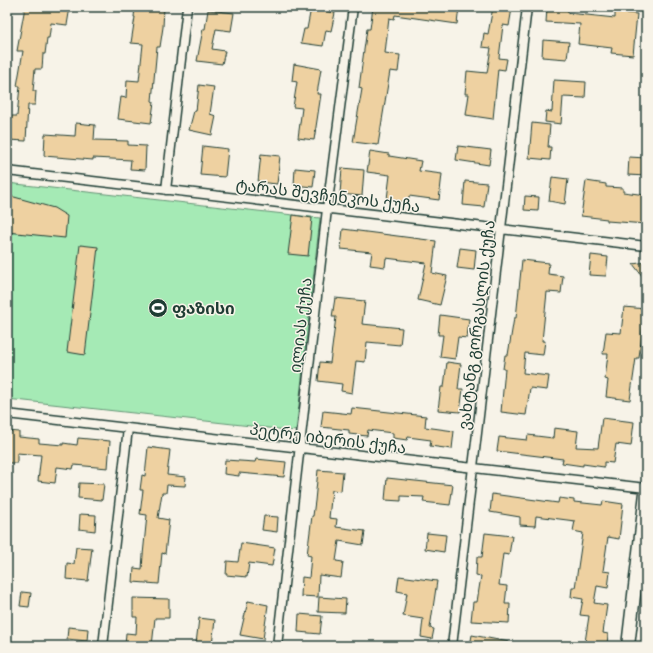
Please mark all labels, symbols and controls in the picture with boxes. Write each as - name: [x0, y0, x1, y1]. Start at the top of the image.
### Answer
- street label: ტარას შევჩენკოს ქუჩა: [235, 175, 421, 217]
- street label: ვახტანგ გორგასლის ქუჩა: [454, 219, 500, 431]
- street label: ილიას ქუჩა: [285, 277, 317, 374]
- sports icon: ფაზისი: [147, 297, 169, 319]
- place label: ფაზისი: [172, 299, 235, 319]
- street label: პეტრე იბერის ქუჩა: [248, 419, 407, 459]

